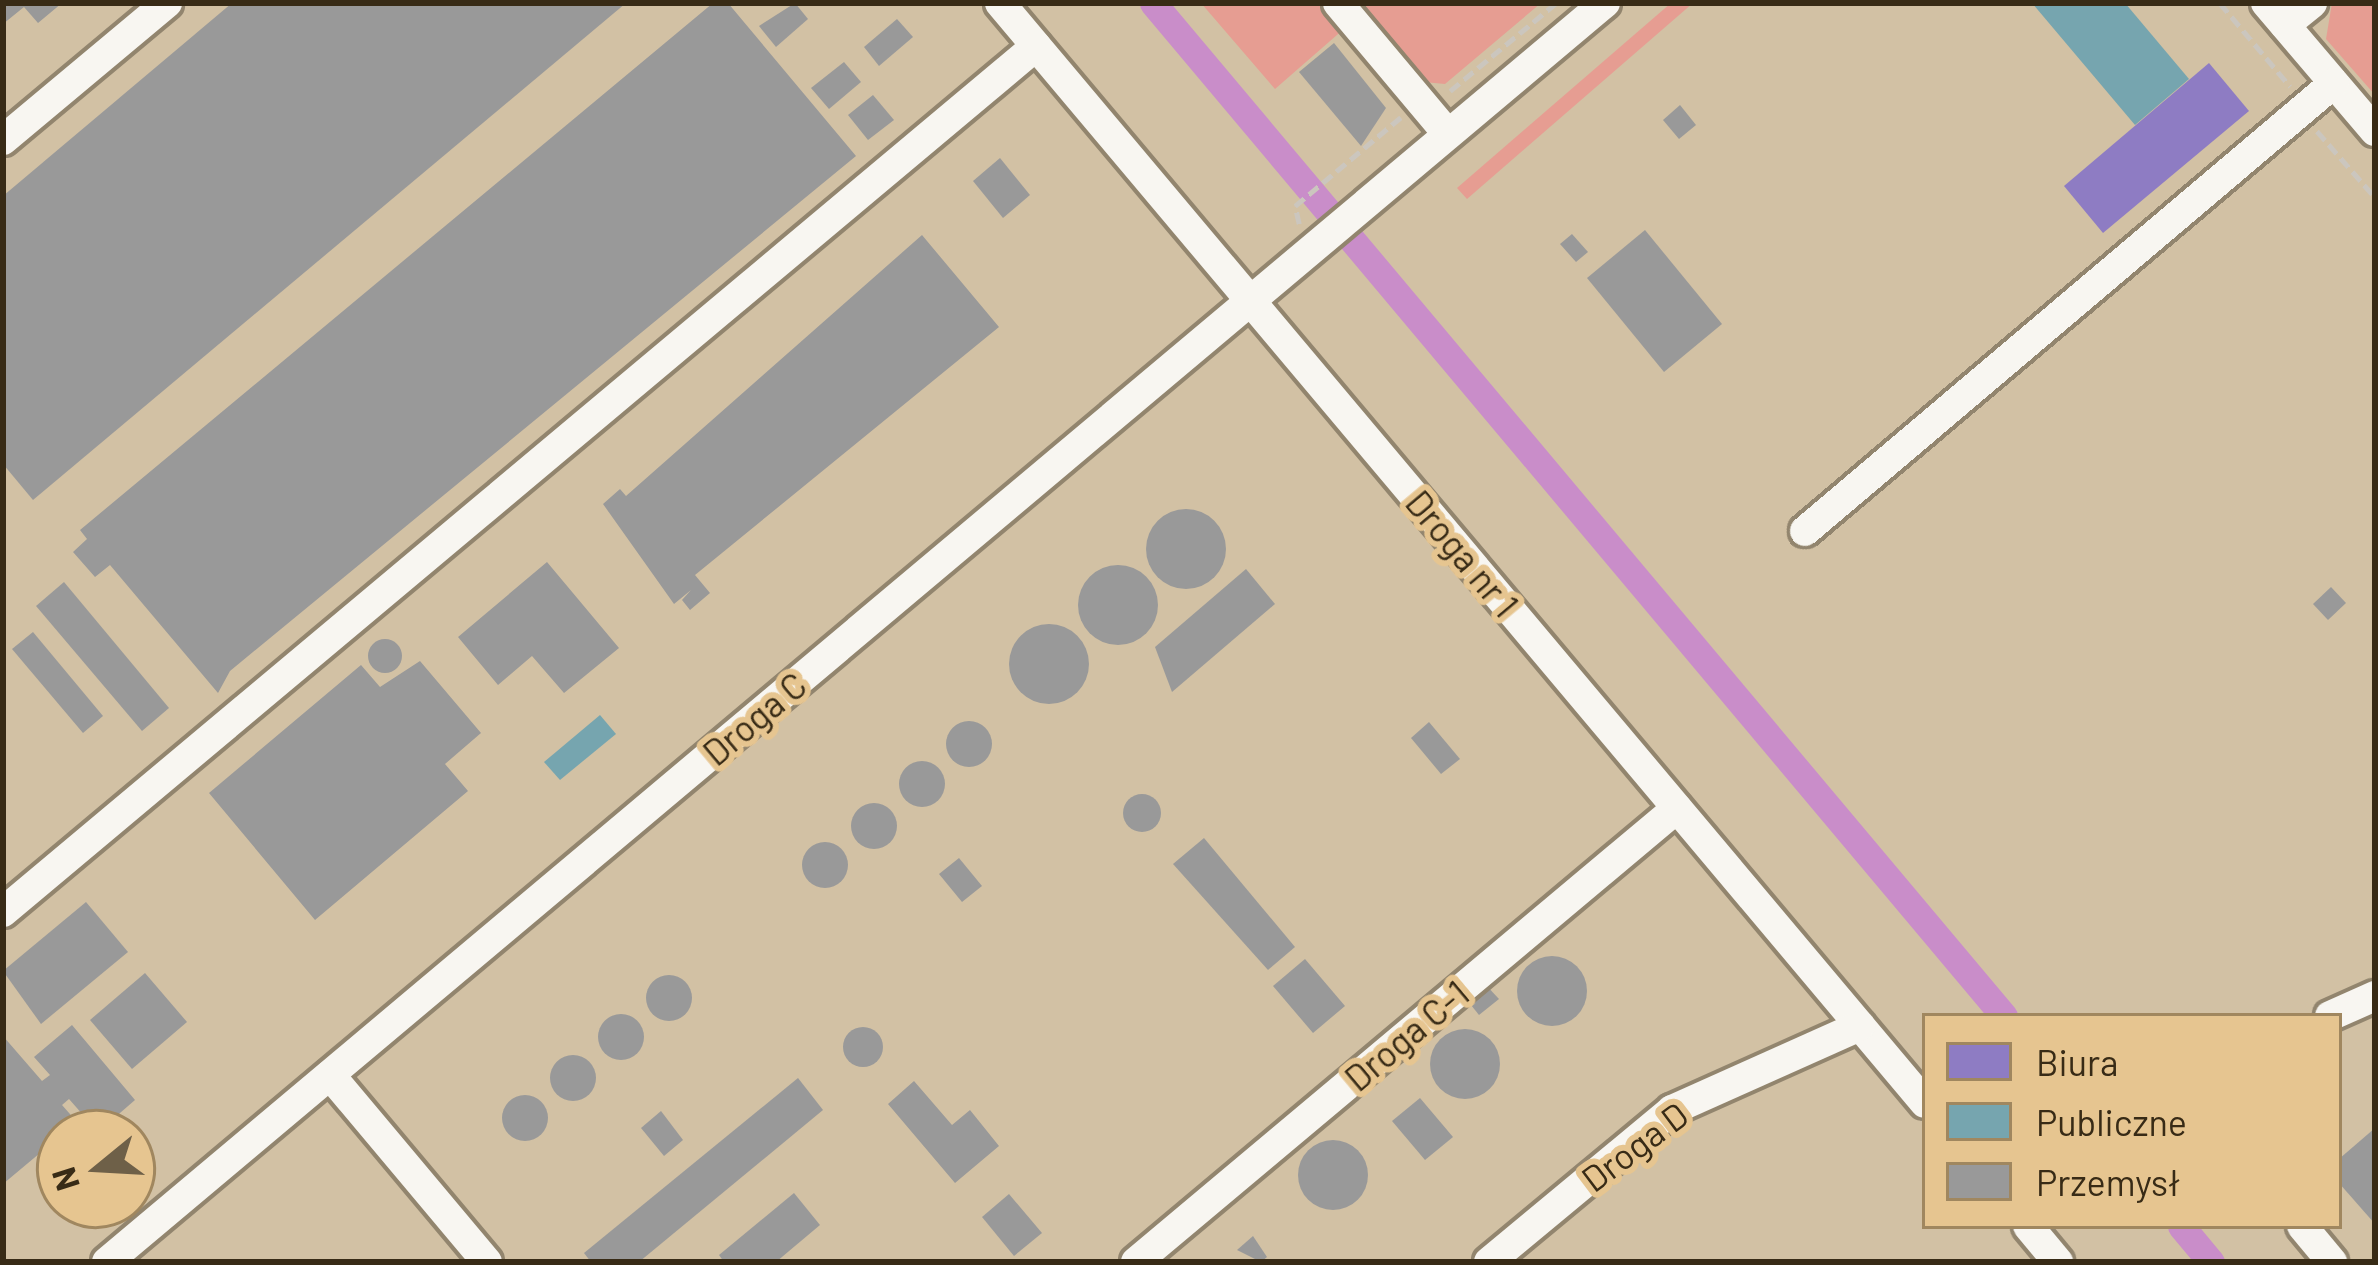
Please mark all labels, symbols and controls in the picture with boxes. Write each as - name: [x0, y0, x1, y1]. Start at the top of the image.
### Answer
- street label: Droga nr 1: [1398, 481, 1528, 625]
- street label: Droga C: [694, 662, 814, 774]
- street label: Droga C-1: [1335, 971, 1477, 1099]
- legend: [1922, 1013, 2342, 1229]
- text: Biura: [2036, 1040, 2118, 1083]
- street label: Droga D: [1572, 1092, 1696, 1200]
- text: Publiczne: [2036, 1100, 2187, 1143]
- north arrow: [36, 1109, 156, 1229]
- text: Przemysł: [2036, 1160, 2180, 1203]
- text: N: [42, 1163, 87, 1196]

